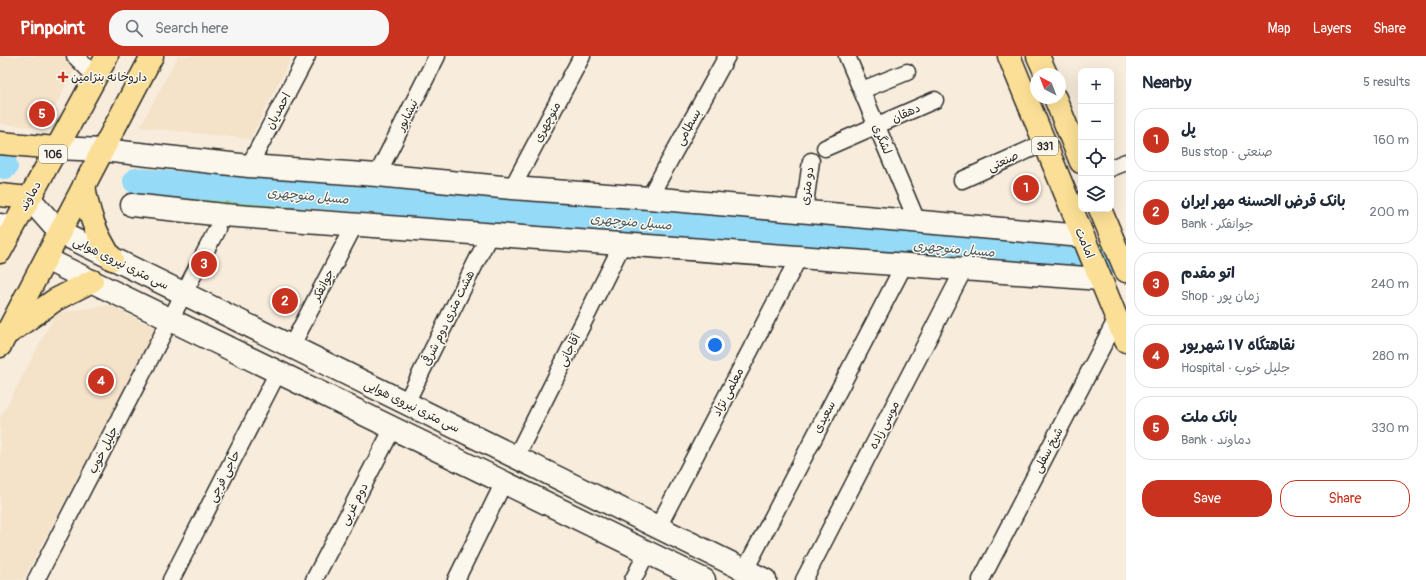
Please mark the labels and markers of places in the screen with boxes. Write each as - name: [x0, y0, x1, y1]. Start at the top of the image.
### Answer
- place label: داروخانه بنژامین: [71, 70, 147, 85]
- marker: داروخانه بنژامین: [58, 72, 68, 82]
- pin: 5: [29, 99, 55, 129]
- pin: 1: [1013, 173, 1039, 203]
- pin: 3: [191, 249, 217, 279]
- pin: 2: [272, 286, 298, 316]
- pin: 4: [88, 366, 114, 396]

